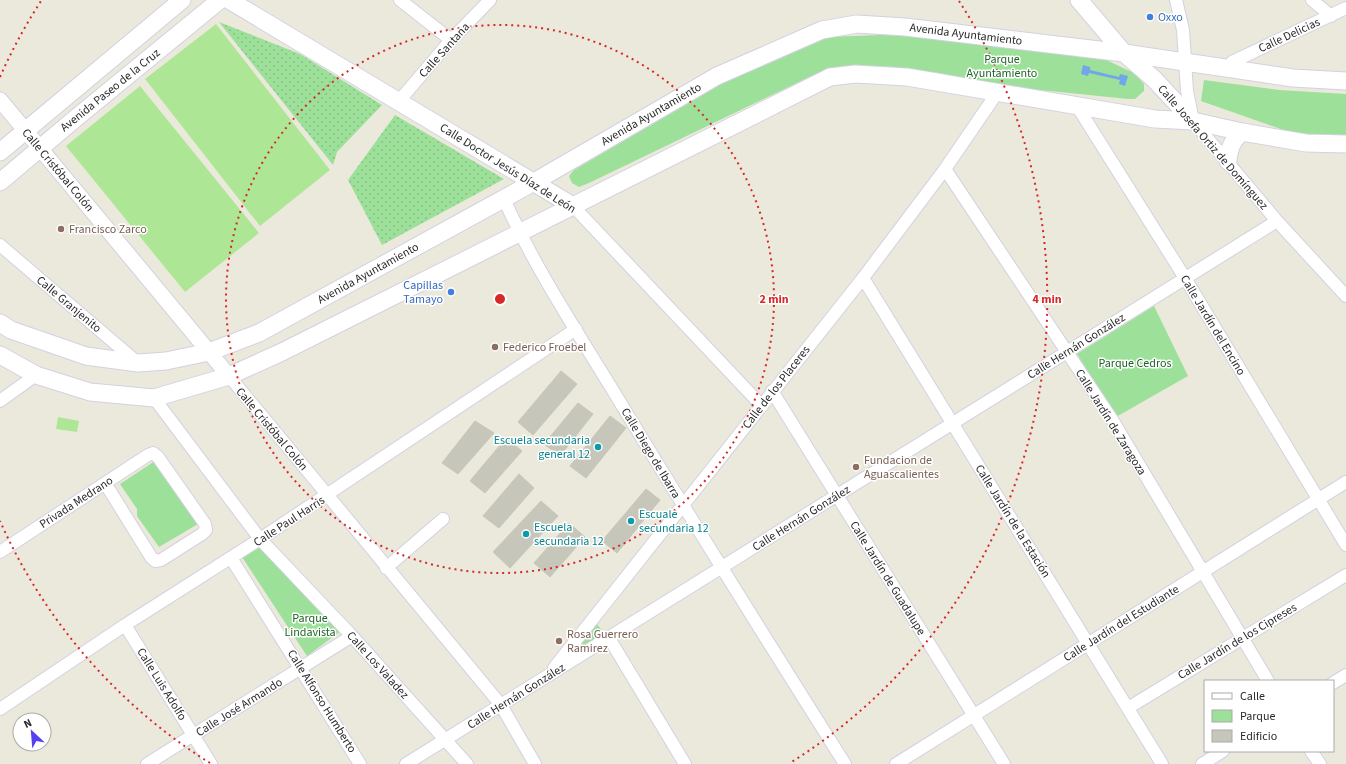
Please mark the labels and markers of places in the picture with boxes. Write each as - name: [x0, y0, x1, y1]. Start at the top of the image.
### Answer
- place label: Oxxo: [1158, 9, 1183, 26]
- marker: Oxxo: [1145, 12, 1155, 22]
- place label: Francisco Zarco: [69, 221, 147, 238]
- marker: Francisco Zarco: [56, 224, 66, 234]
- place label: Capillas Tamayo: [403, 277, 443, 308]
- marker: Capillas Tamayo: [446, 287, 456, 297]
- centre of rings: [493, 292, 507, 306]
- place label: Federico Froebel: [503, 339, 586, 356]
- marker: Federico Froebel: [490, 342, 500, 352]
- place label: Escuela secundaria general 12: [494, 432, 590, 463]
- marker: Escuela secundaria general 12: [593, 442, 603, 452]
- place label: Fundacion de Aguascalientes: [864, 452, 939, 483]
- marker: Fundacion de Aguascalientes: [851, 462, 861, 472]
- place label: Escuale secundaria 12: [639, 506, 709, 537]
- marker: Escuale secundaria 12: [626, 516, 636, 526]
- place label: Escuela secundaria 12: [534, 519, 604, 550]
- marker: Escuela secundaria 12: [521, 529, 531, 539]
- place label: Rosa Guerrero Ramirez: [567, 626, 638, 657]
- marker: Rosa Guerrero Ramirez: [554, 636, 564, 646]

